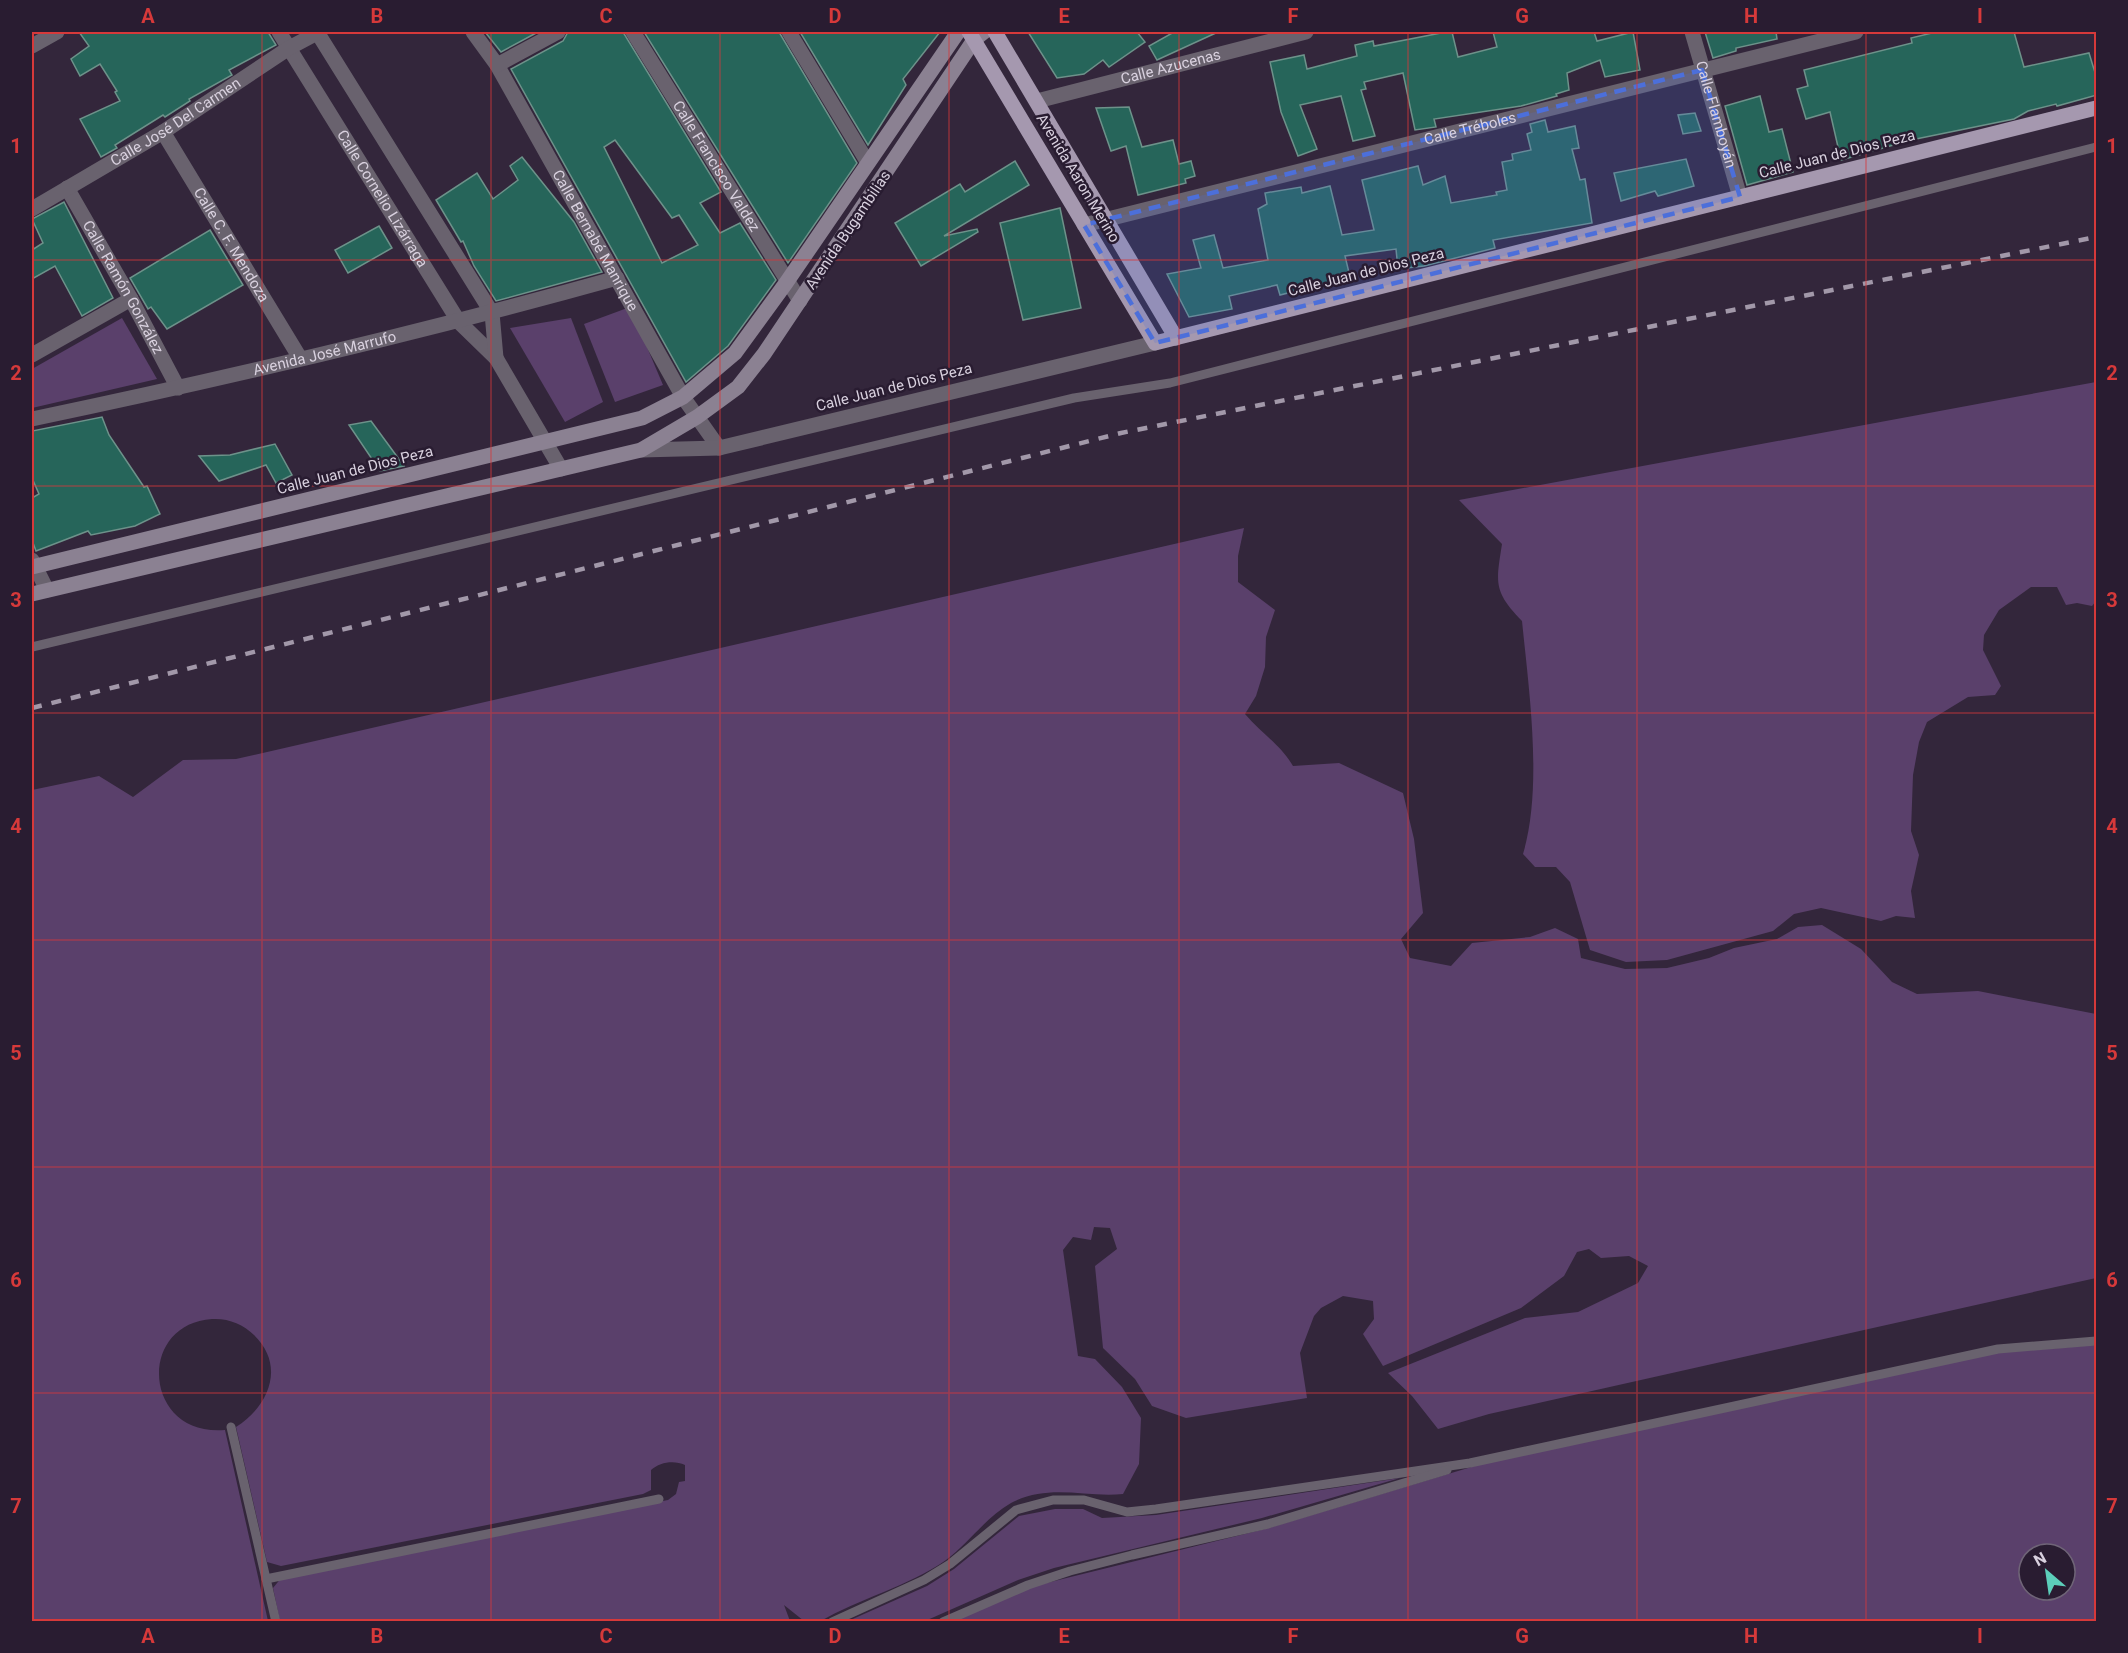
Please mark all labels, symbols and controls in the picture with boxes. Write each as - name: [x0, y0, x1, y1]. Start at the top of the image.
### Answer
- text: A: [141, 4, 155, 28]
- text: B: [371, 4, 383, 28]
- text: C: [599, 4, 613, 28]
- text: D: [829, 4, 842, 28]
- text: E: [1058, 4, 1070, 28]
- text: F: [1288, 4, 1299, 28]
- text: G: [1515, 4, 1529, 28]
- text: H: [1744, 4, 1758, 28]
- text: I: [1977, 4, 1983, 28]
- street label: Calle Azucenas: [1119, 45, 1223, 88]
- street label: Calle Flamboyán: [1692, 59, 1740, 170]
- street label: Calle José Del Carmen: [107, 74, 244, 170]
- street label: Calle Francisco Valdez: [669, 97, 764, 235]
- street label: Calle Tréboles: [1422, 108, 1518, 149]
- street label: Avenida Aaron Merino: [1032, 110, 1124, 246]
- street label: Calle Juan de Dios Peza: [1757, 126, 1917, 182]
- street label: Calle Cornelio Lizárraga: [333, 127, 432, 271]
- text: 1: [10, 134, 22, 158]
- text: 1: [2106, 134, 2118, 158]
- street label: Calle Bernabé Manrique: [549, 167, 642, 314]
- street label: Avenida Bugambilias: [802, 167, 894, 293]
- street label: Calle C. F. Mendoza: [190, 184, 273, 305]
- street label: Calle Ramón González: [79, 217, 167, 357]
- street label: Calle Juan de Dios Peza: [1286, 244, 1446, 300]
- street label: Avenida José Marrufo: [251, 327, 398, 379]
- street label: Calle Juan de Dios Peza: [814, 359, 974, 415]
- text: 2: [10, 361, 22, 385]
- text: 2: [2106, 361, 2118, 385]
- street label: Calle Juan de Dios Peza: [275, 442, 435, 498]
- text: 3: [10, 588, 22, 612]
- text: 3: [2106, 588, 2118, 612]
- text: 4: [10, 814, 22, 838]
- text: 4: [2106, 814, 2118, 838]
- text: 5: [10, 1041, 22, 1065]
- text: 5: [2106, 1041, 2118, 1065]
- text: 6: [10, 1268, 22, 1292]
- text: 6: [2106, 1268, 2118, 1292]
- text: 7: [10, 1494, 22, 1518]
- text: 7: [2106, 1494, 2118, 1518]
- north arrow: [2017, 1542, 2077, 1602]
- text: N: [2030, 1548, 2050, 1570]
- text: A: [141, 1624, 155, 1648]
- text: B: [371, 1624, 383, 1648]
- text: C: [599, 1624, 613, 1648]
- text: D: [829, 1624, 842, 1648]
- text: E: [1058, 1624, 1070, 1648]
- text: F: [1288, 1624, 1299, 1648]
- text: G: [1515, 1624, 1529, 1648]
- text: H: [1744, 1624, 1758, 1648]
- text: I: [1977, 1624, 1983, 1648]

